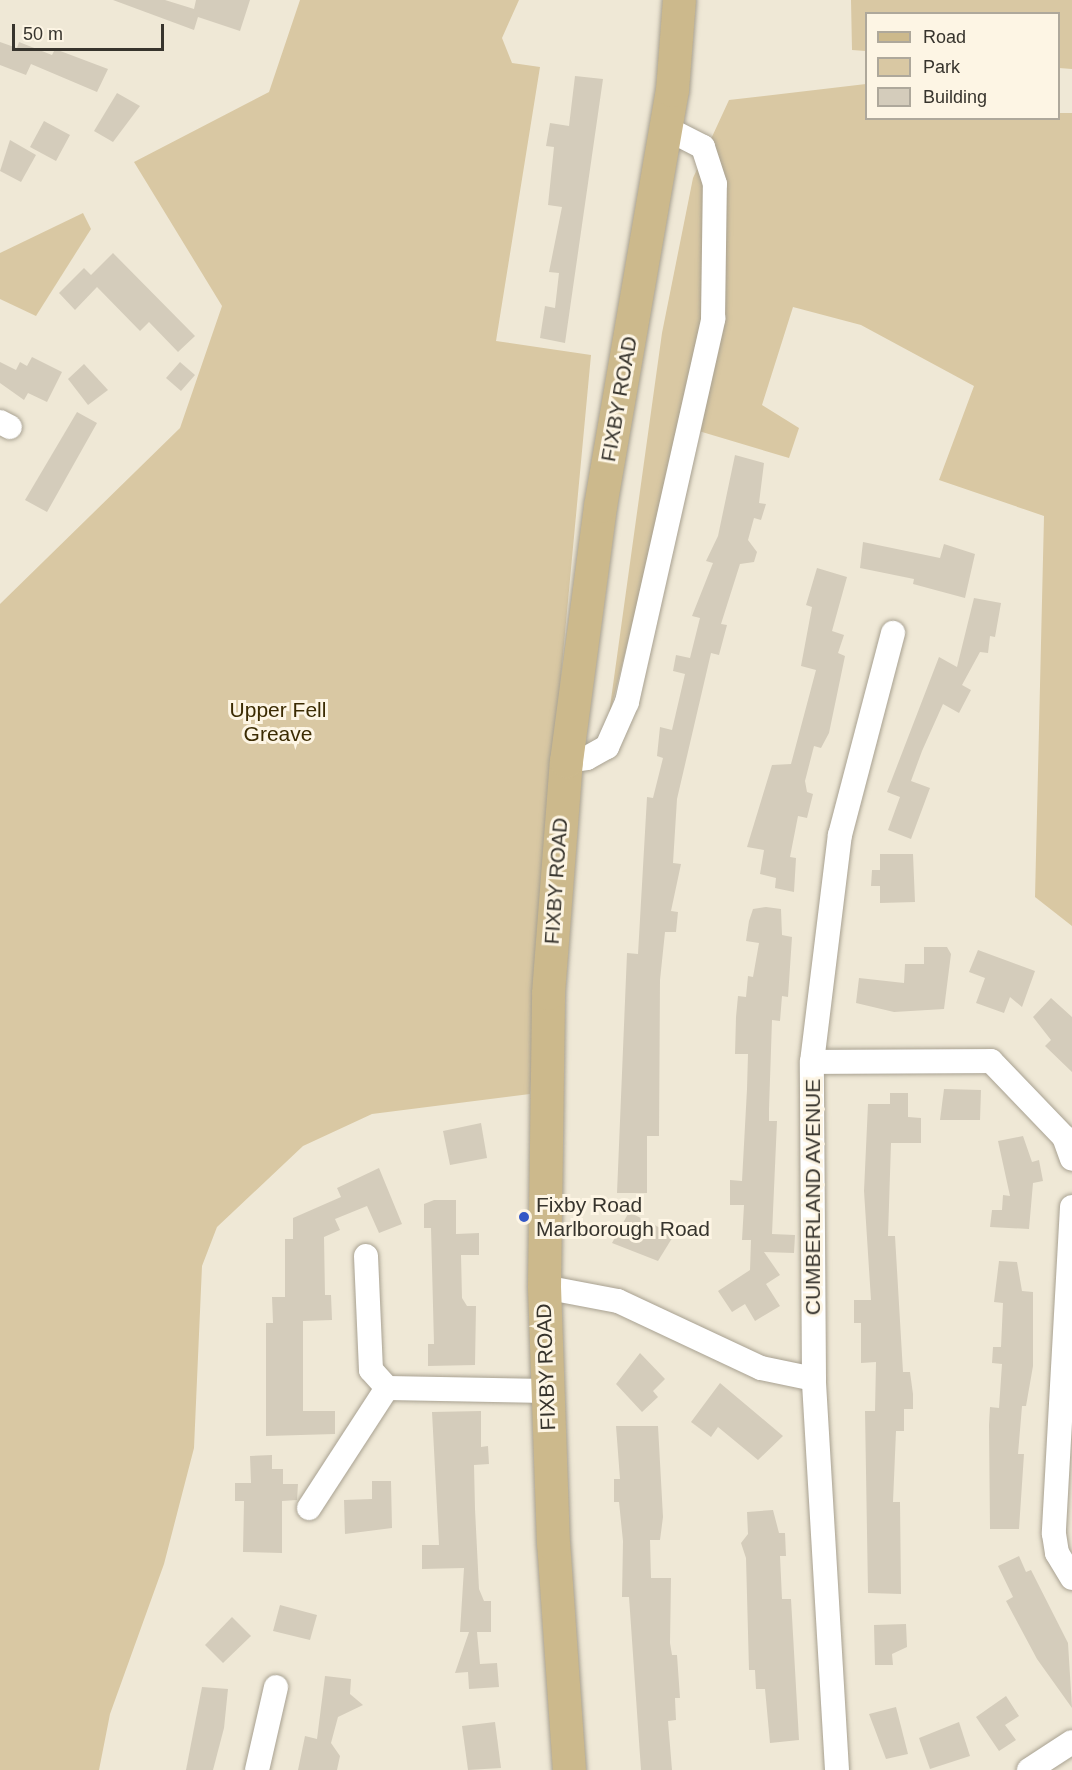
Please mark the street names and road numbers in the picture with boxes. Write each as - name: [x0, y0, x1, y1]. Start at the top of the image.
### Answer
- street label: FIXBY ROAD: [596, 334, 642, 464]
- street label: FIXBY ROAD: [539, 817, 573, 945]
- street label: CUMBERLAND AVENUE: [800, 1078, 826, 1316]
- street label: FIXBY ROAD: [531, 1303, 561, 1431]

